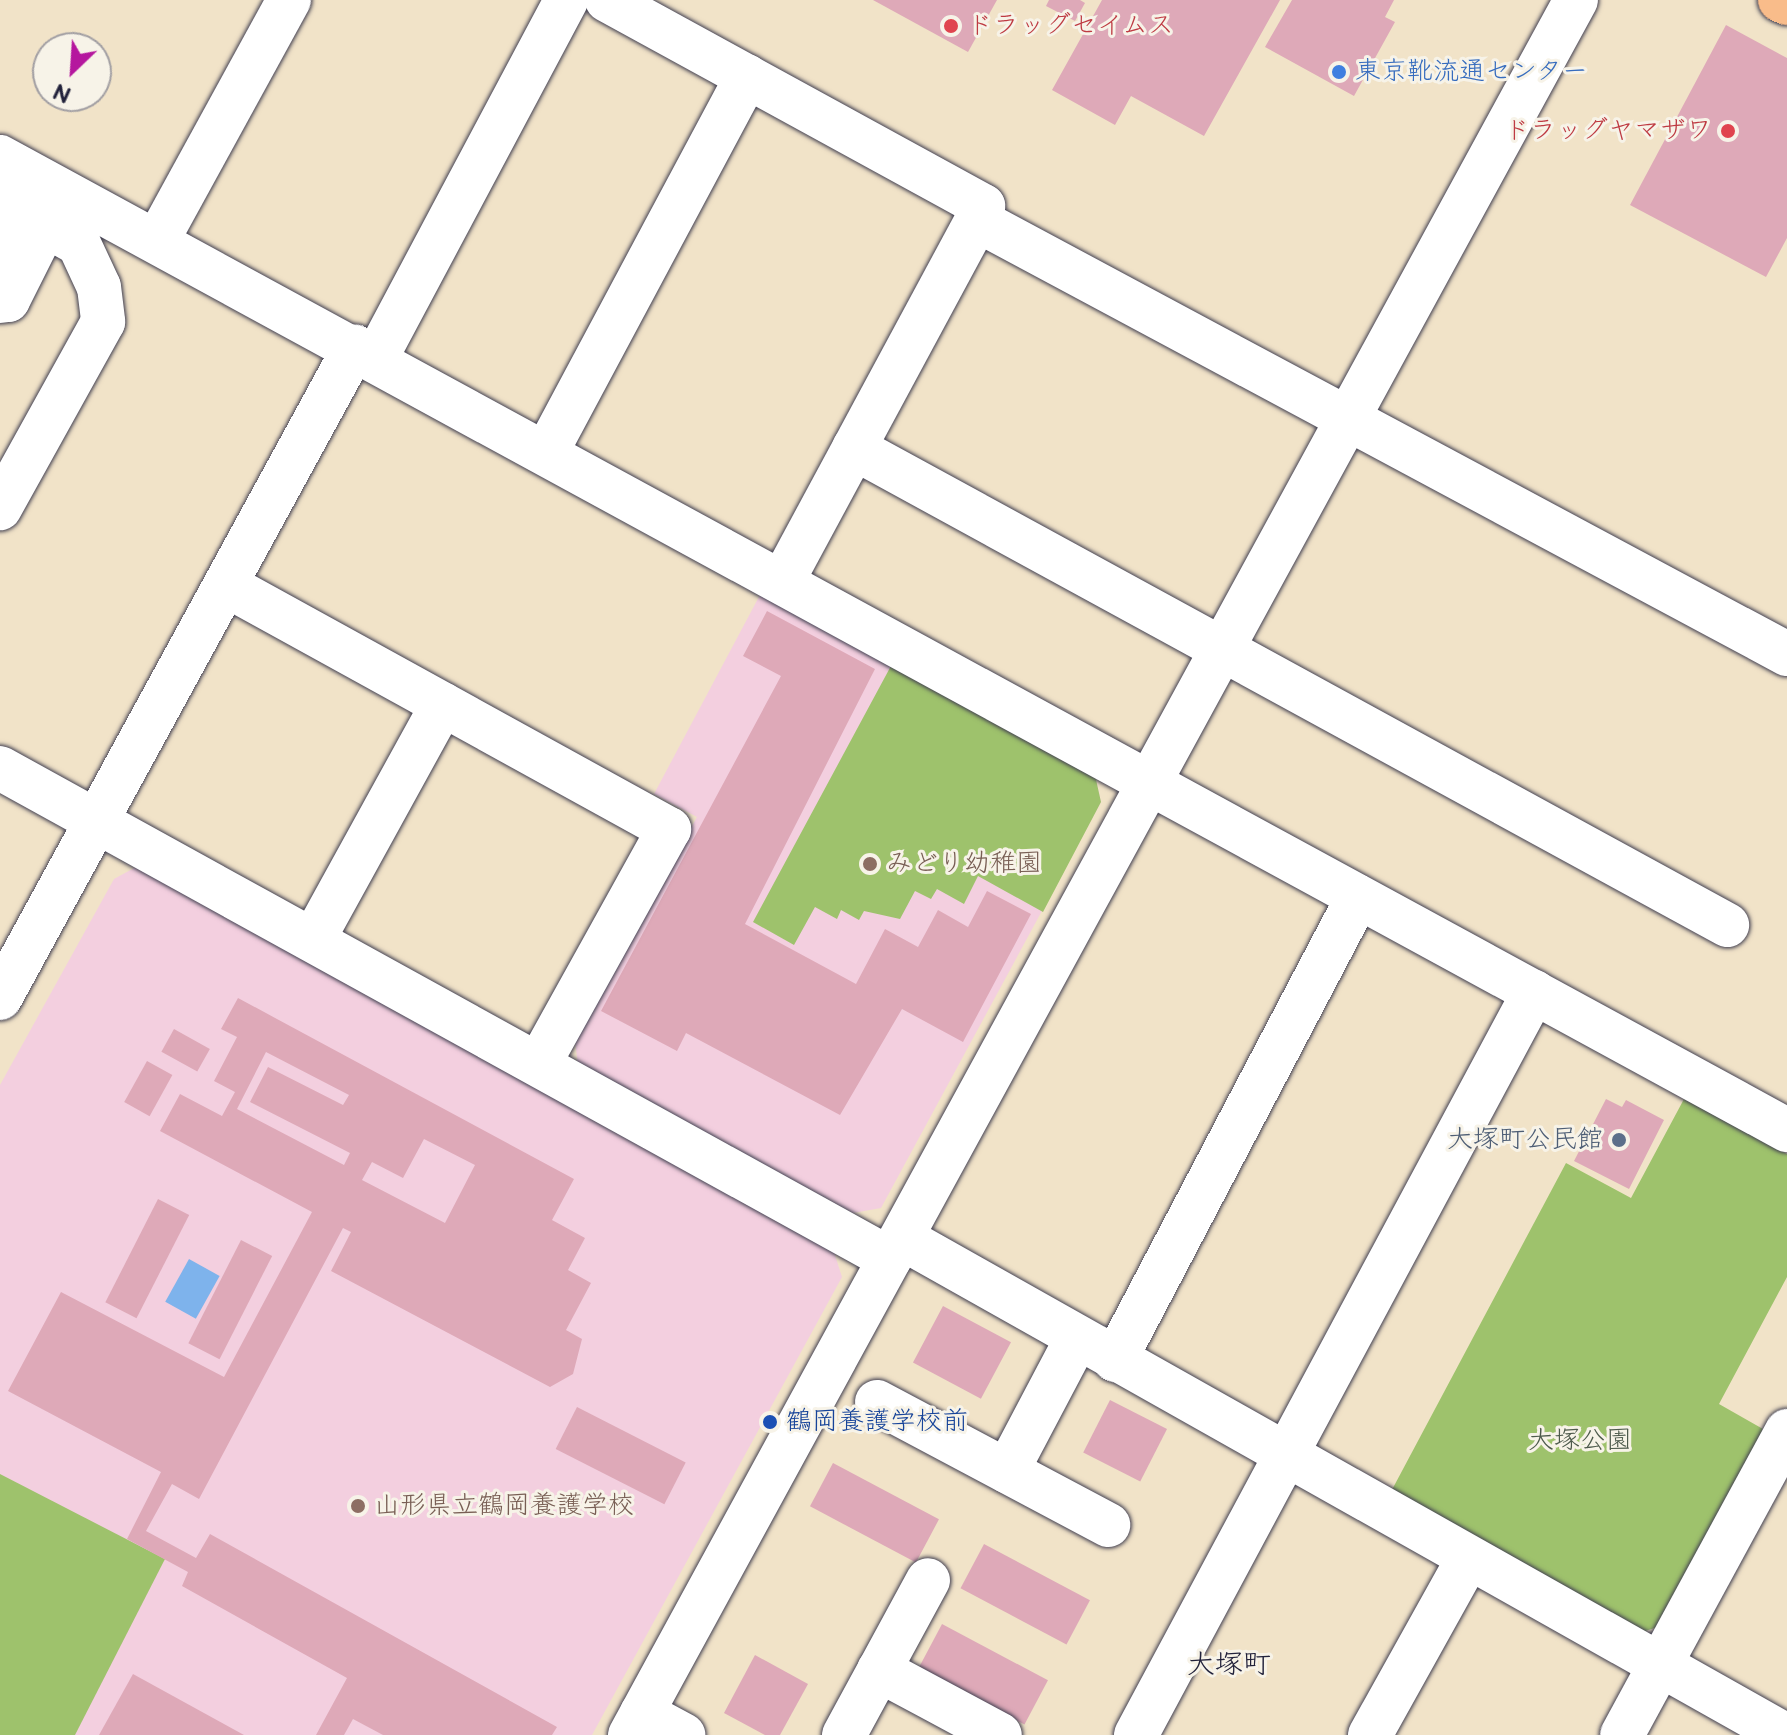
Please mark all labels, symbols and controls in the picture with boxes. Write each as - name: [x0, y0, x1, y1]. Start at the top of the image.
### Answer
- place label: ドラッグセイムス: [967, 10, 1175, 42]
- marker: ドラッグセイムス: [942, 17, 960, 35]
- north arrow: [32, 32, 112, 112]
- place label: 東京靴流通センター: [1355, 56, 1589, 88]
- marker: 東京靴流通センター: [1330, 63, 1348, 81]
- text: N: [49, 77, 76, 108]
- place label: ドラッグヤマザワ: [1504, 115, 1712, 147]
- marker: ドラッグヤマザワ: [1719, 122, 1737, 140]
- place label: みどり幼稚園: [886, 848, 1042, 880]
- marker: みどり幼稚園: [861, 855, 879, 873]
- place label: 大塚町公民館: [1447, 1124, 1603, 1156]
- marker: 大塚町公民館: [1610, 1131, 1628, 1149]
- place label: 鶴岡養護学校前: [786, 1406, 968, 1438]
- marker: 鶴岡養護学校前: [761, 1413, 779, 1431]
- park label: 大塚公園: [1528, 1425, 1632, 1457]
- place label: 山形県立鶴岡養護学校: [374, 1490, 634, 1522]
- marker: 山形県立鶴岡養護学校: [349, 1497, 367, 1515]
- district label: 大塚町: [1187, 1648, 1271, 1682]

